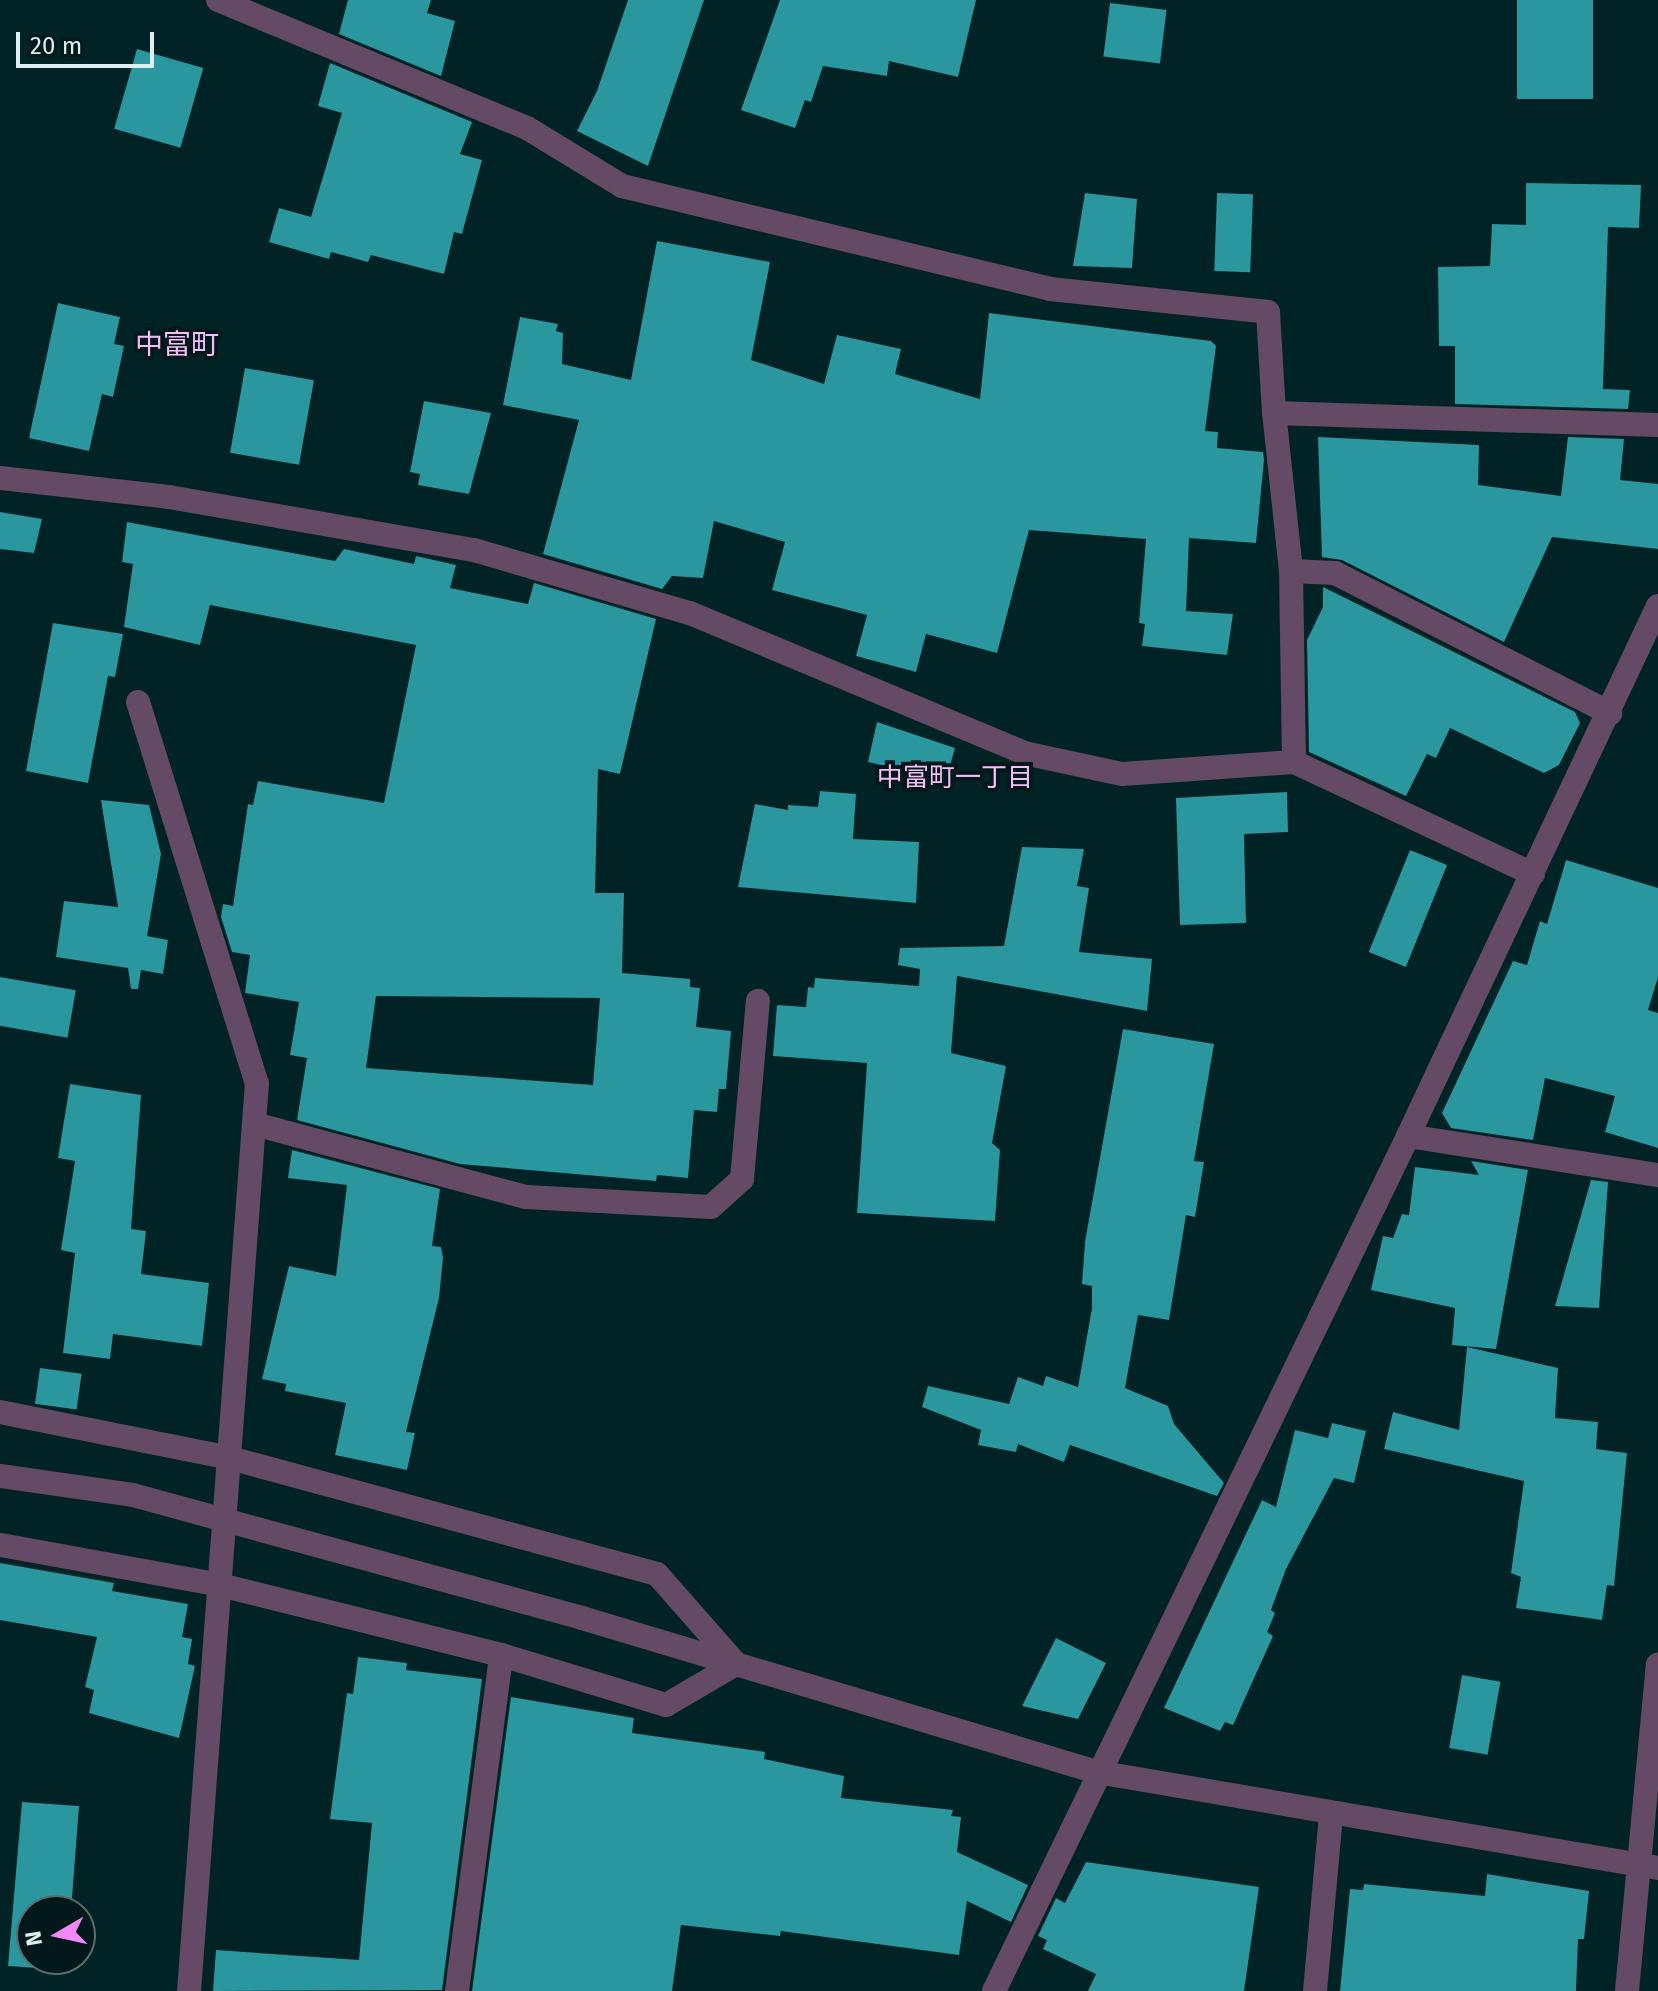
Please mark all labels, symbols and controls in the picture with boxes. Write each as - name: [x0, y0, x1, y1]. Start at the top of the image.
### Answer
- scale bar: [20, 16, 158, 66]
- text: 20 m: [30, 32, 82, 60]
- district label: 中富町: [135, 328, 219, 362]
- district label: 中富町一丁目: [877, 762, 1033, 794]
- north arrow: [16, 1895, 96, 1975]
- text: N: [19, 1929, 48, 1948]

